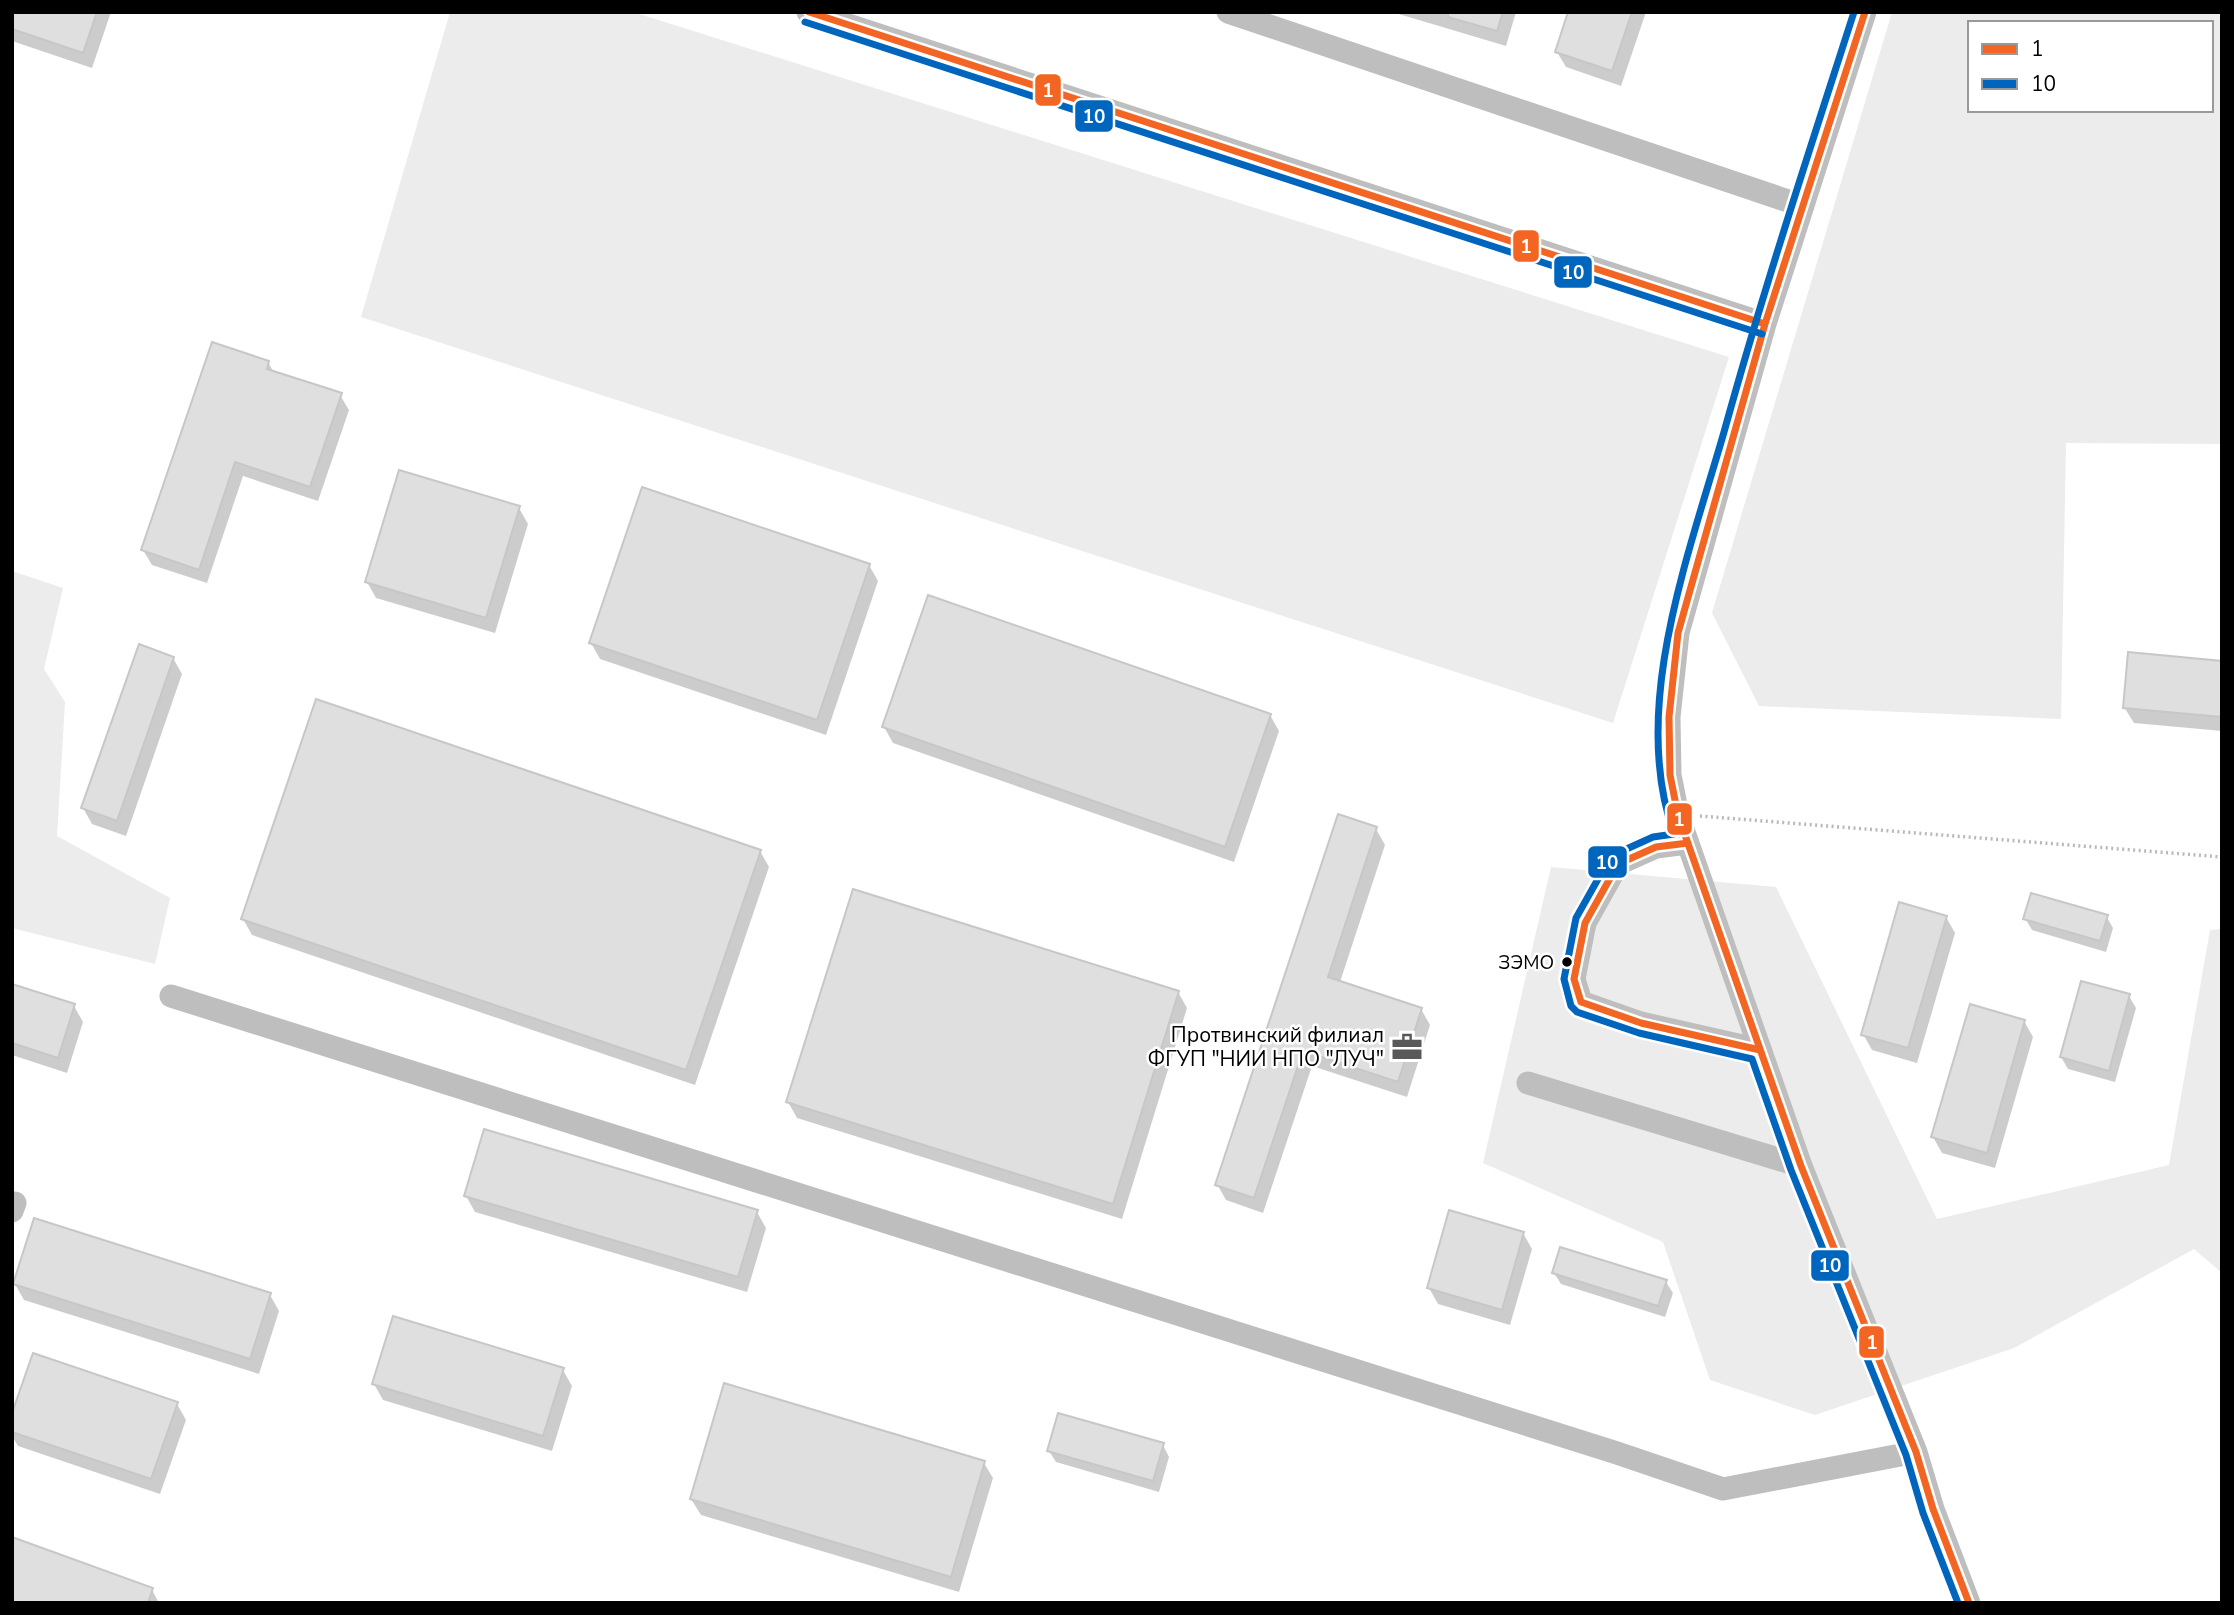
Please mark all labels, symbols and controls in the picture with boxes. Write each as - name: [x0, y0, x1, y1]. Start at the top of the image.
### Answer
- legend: [1968, 21, 2213, 112]
- text: 1: [2031, 35, 2044, 63]
- text: 10: [2031, 70, 2056, 98]
- line badge: 1: [1034, 73, 1062, 107]
- text: 1: [1042, 78, 1054, 104]
- line badge: 10: [1074, 99, 1114, 133]
- text: 10: [1083, 104, 1105, 130]
- line badge: 1: [1512, 229, 1540, 263]
- text: 1: [1520, 234, 1532, 260]
- line badge: 10: [1553, 255, 1593, 289]
- text: 10: [1562, 260, 1584, 286]
- line badge: 1: [1666, 802, 1693, 836]
- text: 1: [1673, 807, 1685, 833]
- line badge: 10: [1587, 845, 1628, 879]
- text: 10: [1596, 850, 1618, 876]
- place label: ЗЭМО: [1498, 950, 1554, 976]
- marker: ЗЭМО: [1560, 955, 1574, 969]
- place label: Протвинский филиал ФГУП "НИИ НПО "ЛУЧ": [1147, 1021, 1384, 1073]
- office icon: Протвинский филиал ФГУП "НИИ НПО "ЛУЧ": [1390, 1030, 1424, 1064]
- line badge: 10: [1810, 1249, 1850, 1282]
- text: 10: [1819, 1253, 1841, 1279]
- line badge: 1: [1858, 1325, 1885, 1359]
- text: 1: [1866, 1330, 1878, 1356]

